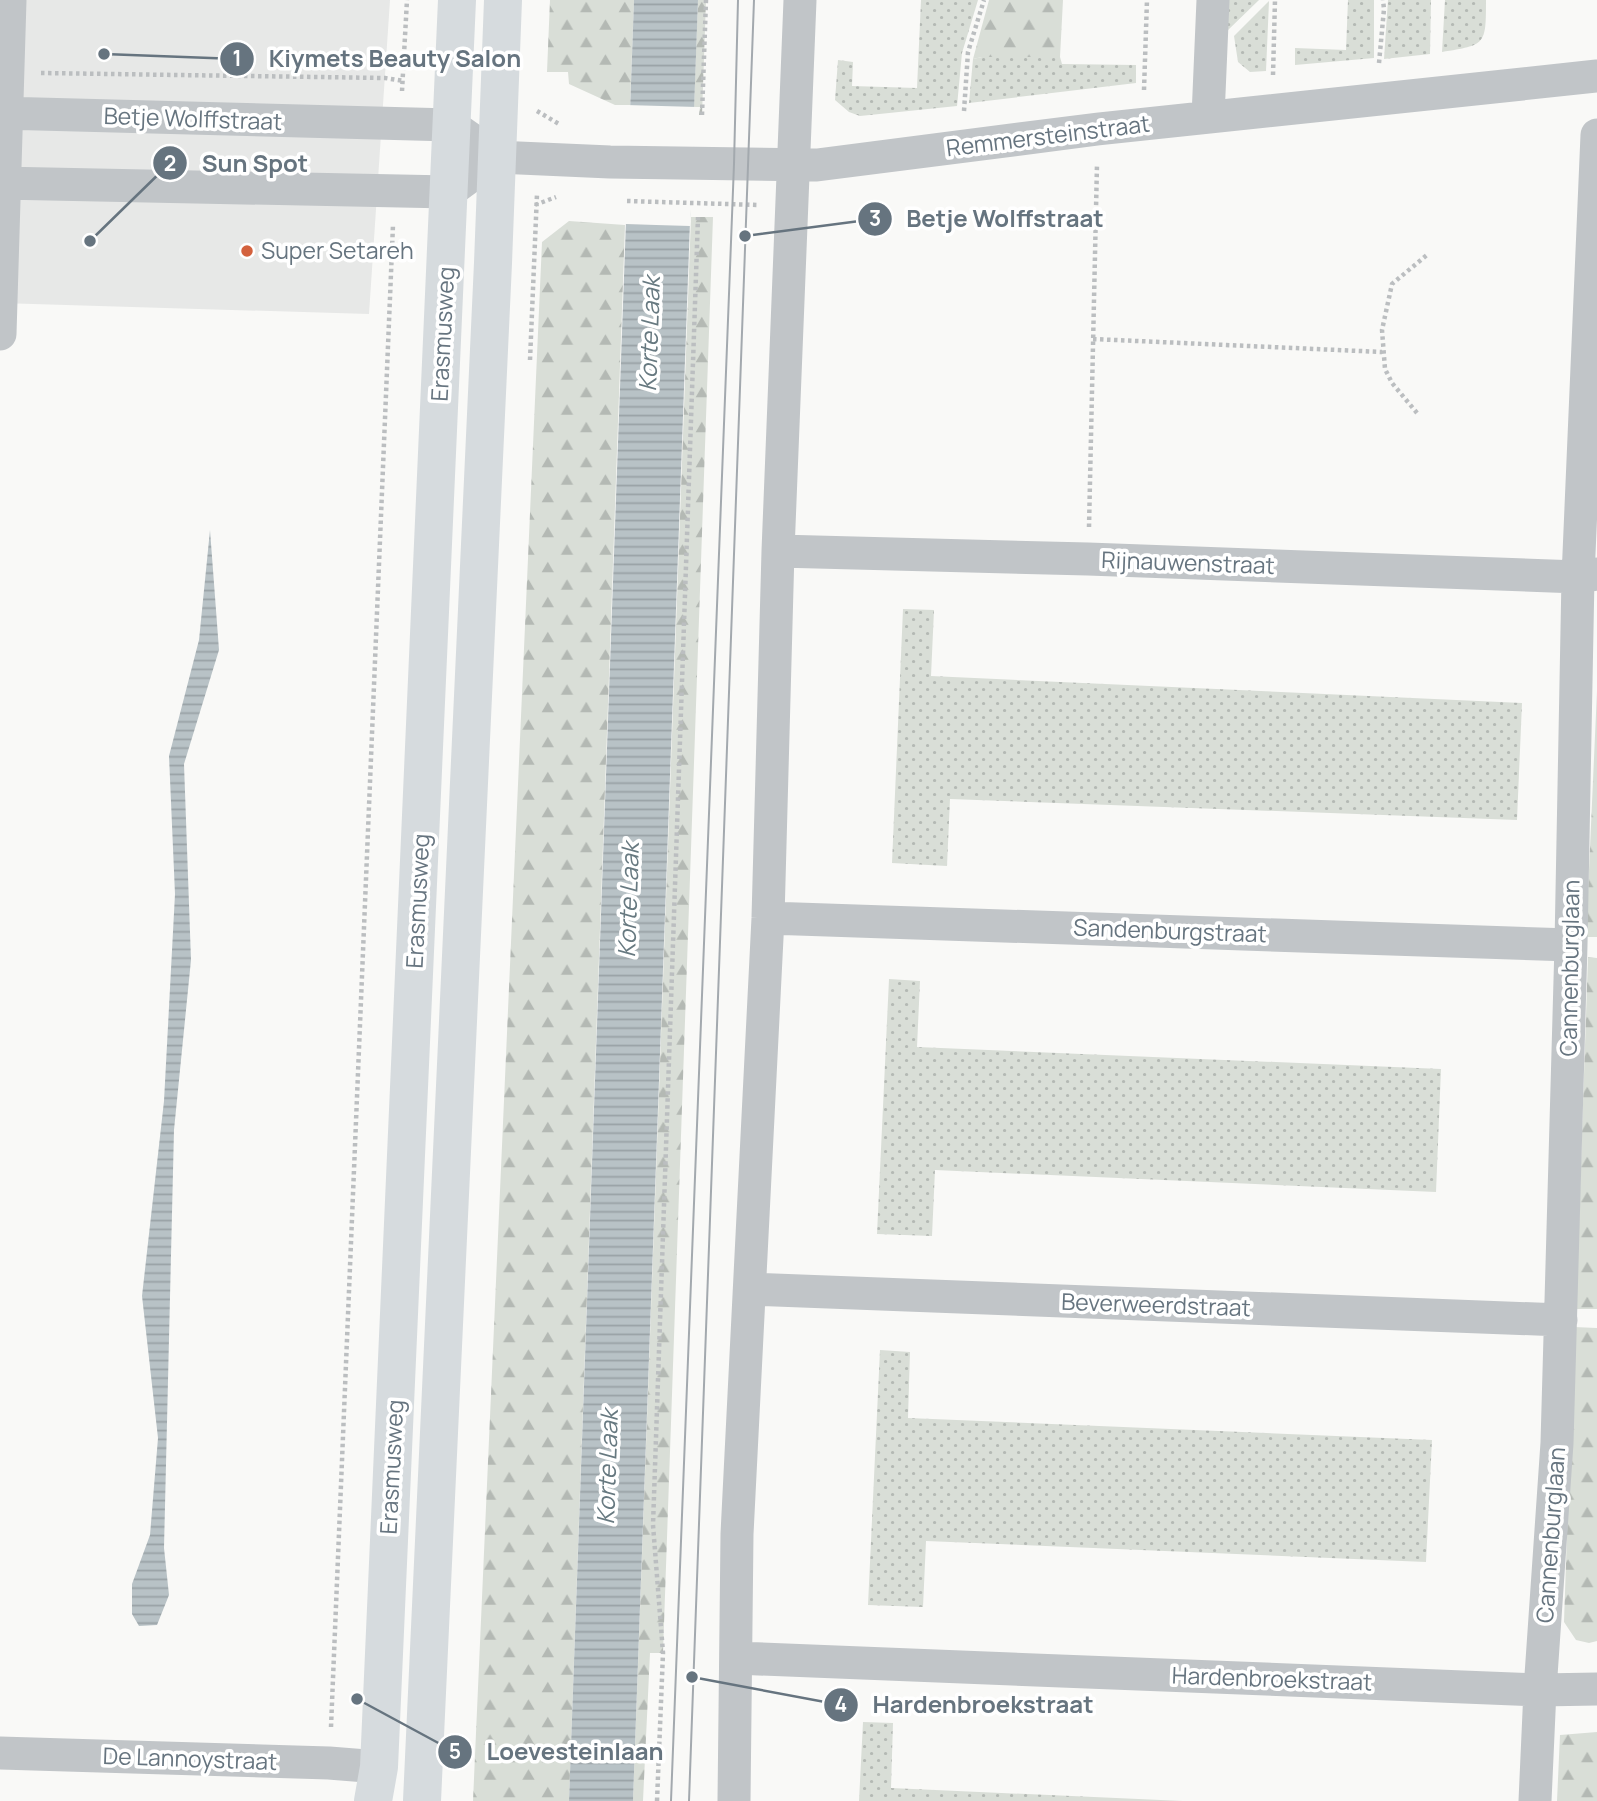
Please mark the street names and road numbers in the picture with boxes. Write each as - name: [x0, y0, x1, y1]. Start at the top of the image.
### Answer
- street label: Betje Wolffstraat: [103, 99, 283, 137]
- street label: Remmersteinstraat: [944, 107, 1152, 163]
- street label: Erasmusweg: [422, 266, 462, 402]
- street label: Rijnauwenstraat: [1101, 543, 1275, 581]
- street label: Erasmusweg: [397, 833, 437, 969]
- street label: Cannenburglaan: [1551, 879, 1587, 1057]
- street label: Sandenburgstraat: [1073, 911, 1267, 949]
- street label: Beverweerdstraat: [1061, 1285, 1251, 1323]
- street label: Erasmusweg: [371, 1399, 411, 1535]
- street label: Cannenburglaan: [1528, 1446, 1572, 1624]
- street label: Hardenbroekstraat: [1171, 1659, 1373, 1697]
- street label: De Lannoystraat: [102, 1739, 278, 1777]

